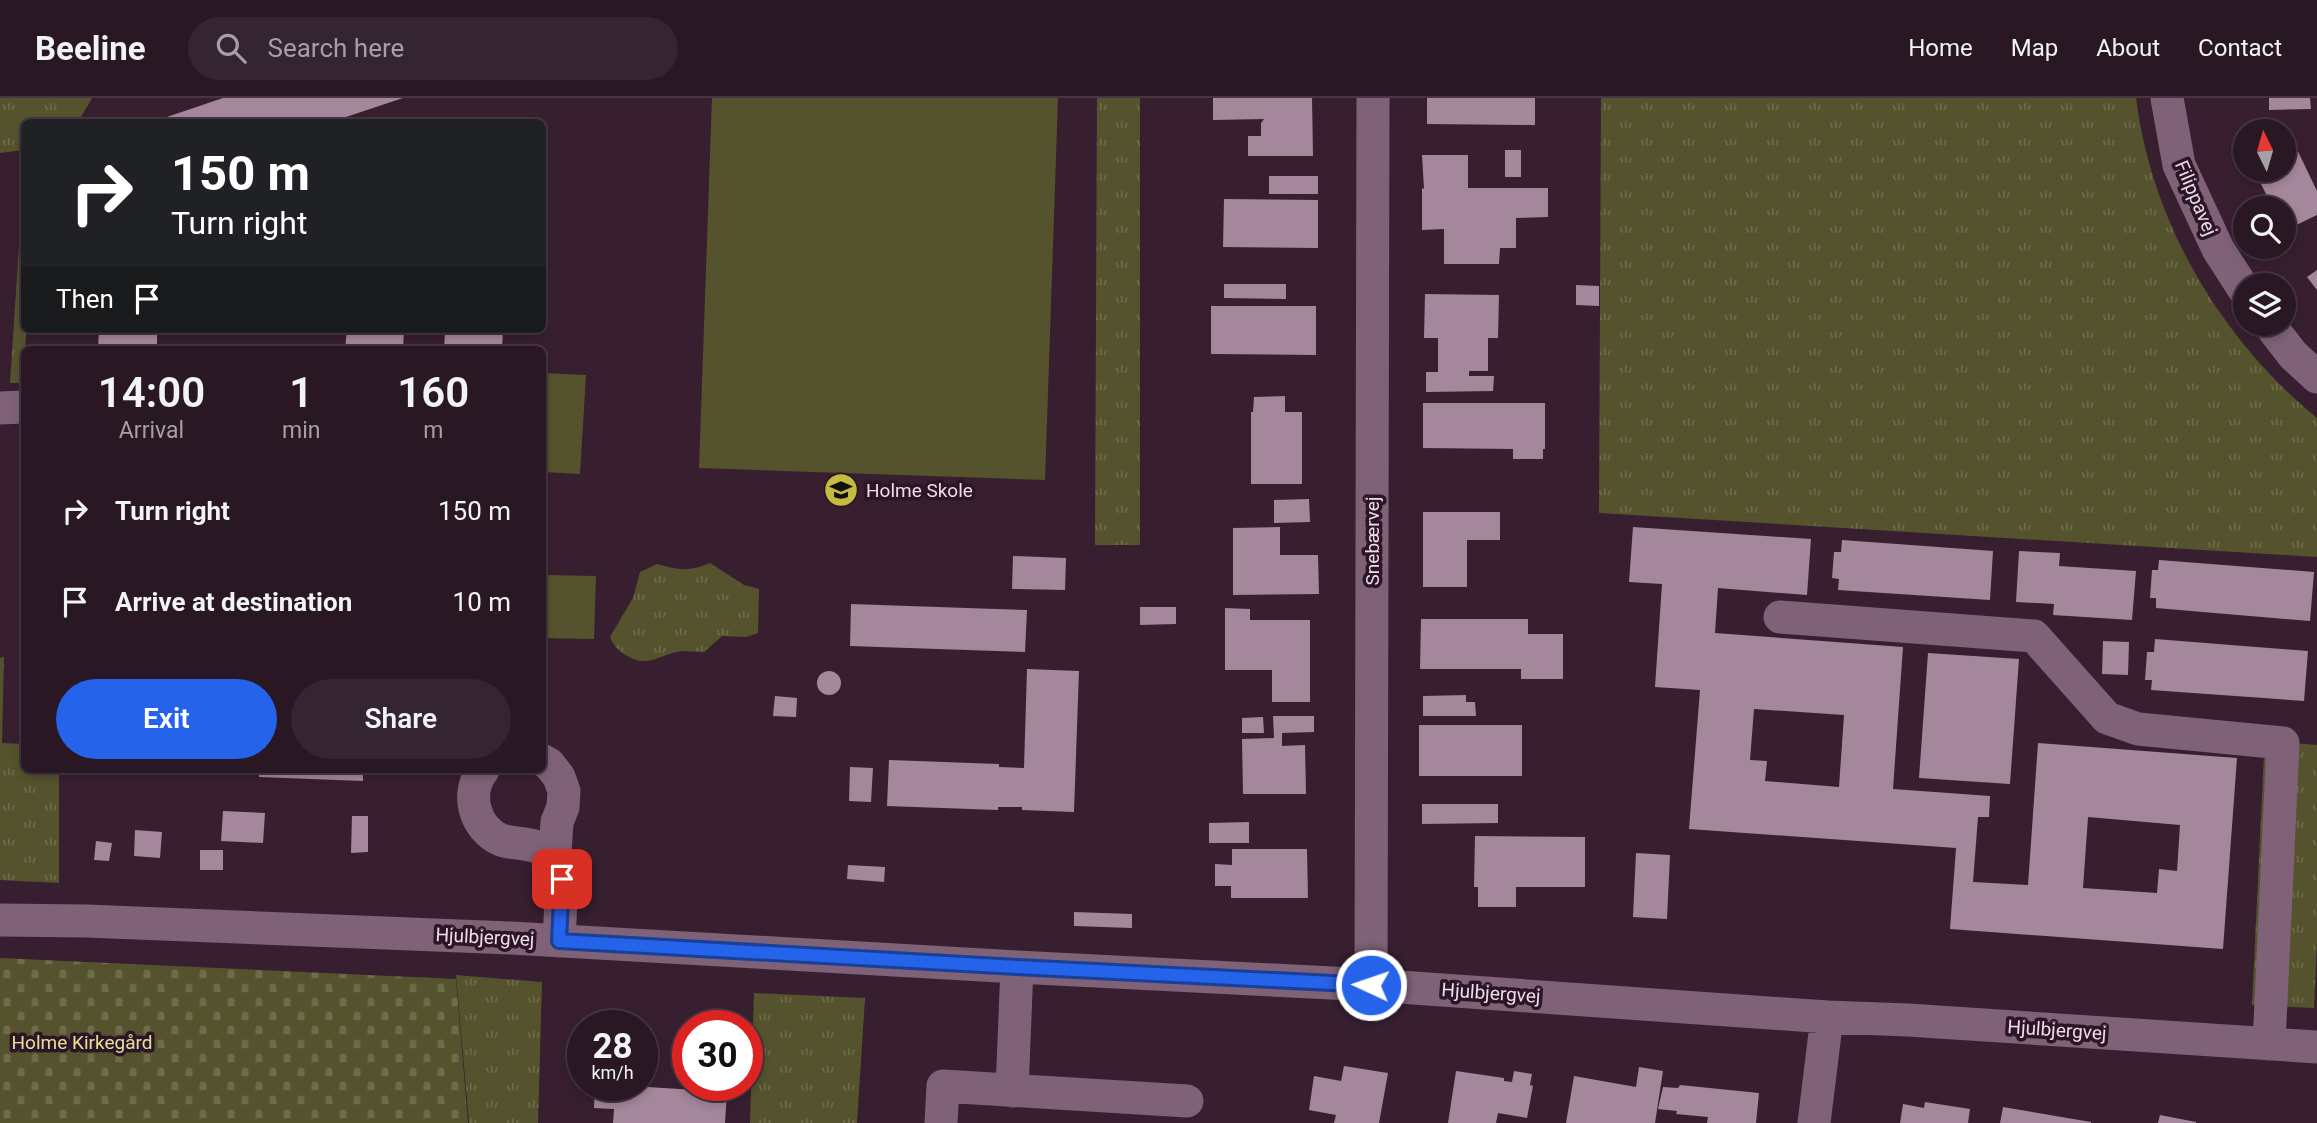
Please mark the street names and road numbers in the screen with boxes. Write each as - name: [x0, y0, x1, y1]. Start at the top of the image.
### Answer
- street label: Filippavej: [2170, 157, 2222, 239]
- street label: Snebærvej: [1361, 497, 1384, 585]
- street label: Hjulbjergvej: [435, 923, 535, 951]
- street label: Hjulbjergvej: [1441, 978, 1541, 1008]
- street label: Hjulbjergvej: [2007, 1015, 2107, 1045]

